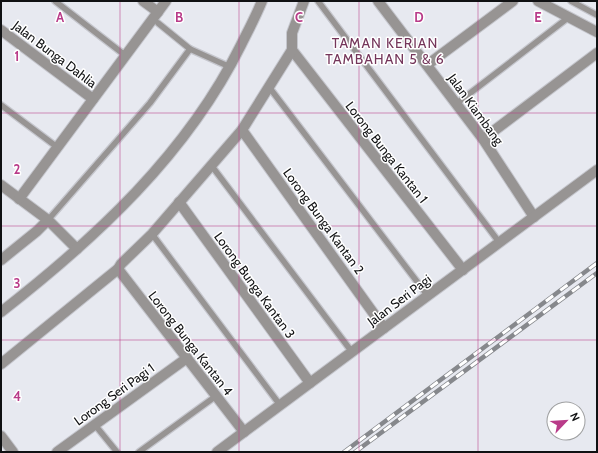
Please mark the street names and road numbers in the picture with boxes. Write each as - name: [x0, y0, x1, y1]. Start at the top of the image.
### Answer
- street label: Jalan Bunga Dahlia: [9, 17, 101, 91]
- street label: Jalan Kiambang: [444, 69, 508, 148]
- street label: Lorong Bunga Kantan 1: [342, 98, 432, 206]
- street label: Lorong Bunga Kantan 2: [280, 165, 368, 277]
- street label: Lorong Bunga Kantan 3: [211, 229, 299, 341]
- street label: Jalan Seri Pagi: [363, 271, 434, 330]
- street label: Lorong Bunga Kantan 4: [145, 288, 237, 399]
- street label: Lorong Seri Pagi 1: [71, 359, 157, 429]

